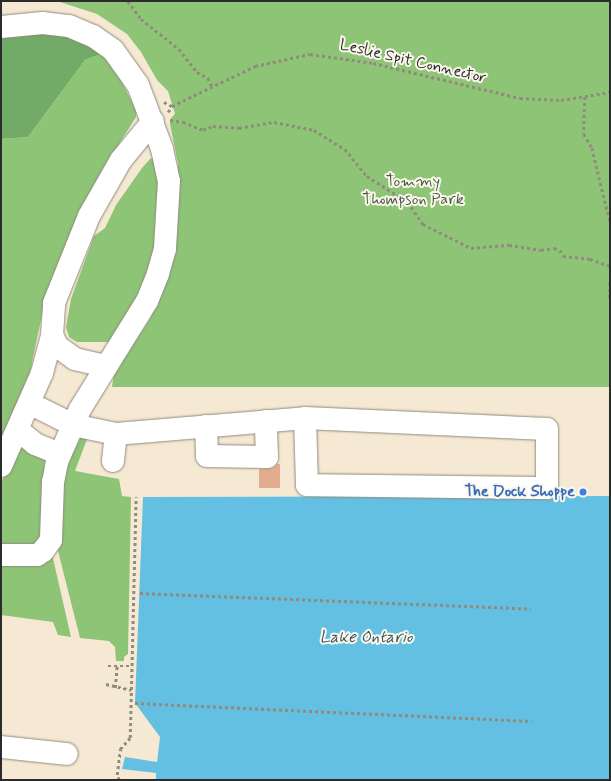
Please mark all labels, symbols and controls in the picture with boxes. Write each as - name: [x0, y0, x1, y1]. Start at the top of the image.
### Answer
- street label: Leslie Spit Connector: [338, 36, 488, 88]
- park label: Tommy Thompson Park: [363, 172, 463, 210]
- place label: The Dock Shoppe: [465, 482, 575, 502]
- marker: The Dock Shoppe: [578, 487, 588, 497]
- water label: Lake Ontario: [319, 628, 413, 648]

